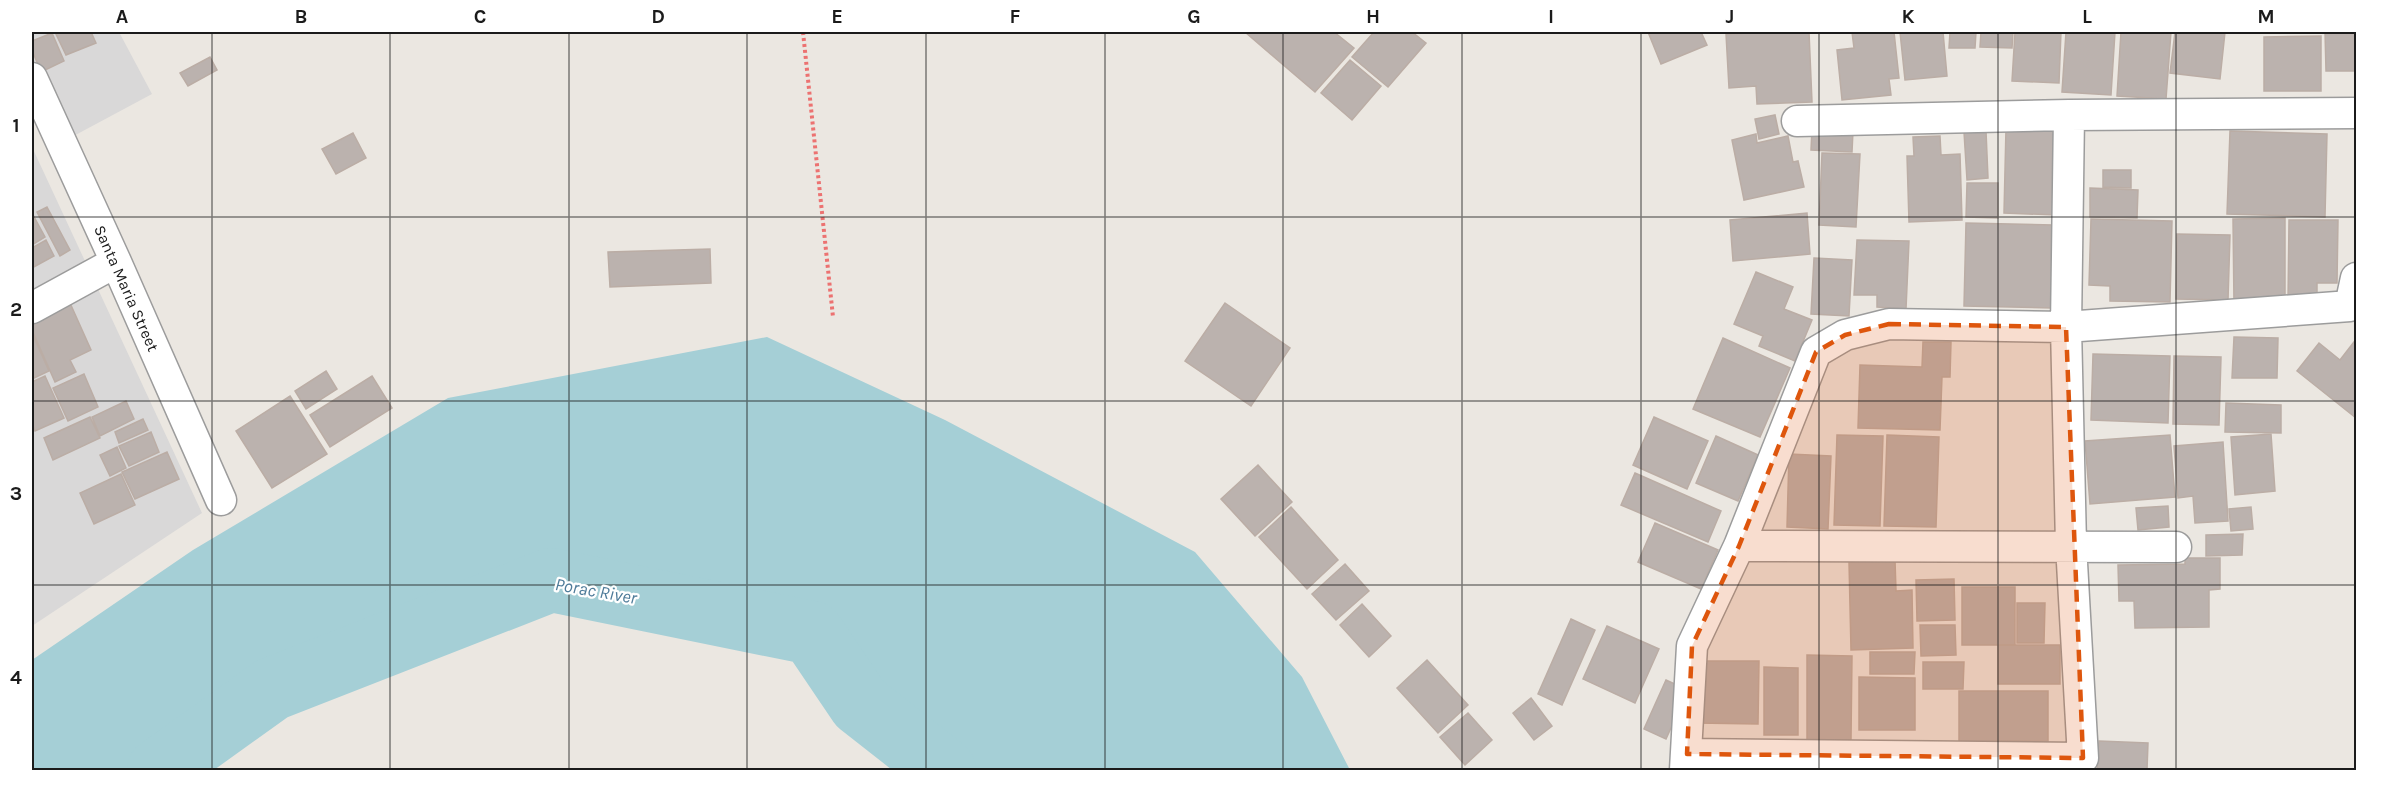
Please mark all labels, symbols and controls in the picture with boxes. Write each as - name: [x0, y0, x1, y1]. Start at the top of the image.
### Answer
- text: A: [116, 5, 129, 28]
- text: B: [295, 5, 307, 28]
- text: C: [474, 5, 486, 28]
- text: D: [651, 5, 665, 28]
- text: E: [831, 5, 843, 28]
- text: F: [1010, 5, 1021, 28]
- text: G: [1187, 5, 1201, 28]
- text: H: [1366, 5, 1380, 28]
- text: I: [1548, 5, 1554, 28]
- text: J: [1726, 5, 1734, 28]
- text: K: [1901, 5, 1915, 28]
- text: L: [2082, 5, 2092, 28]
- text: M: [2257, 5, 2275, 28]
- text: 1: [12, 114, 20, 137]
- street label: Santa Maria Street: [90, 222, 163, 354]
- text: 2: [10, 298, 22, 321]
- text: 3: [10, 482, 22, 505]
- water label: Porac River: [553, 573, 639, 609]
- text: 4: [10, 666, 22, 689]

